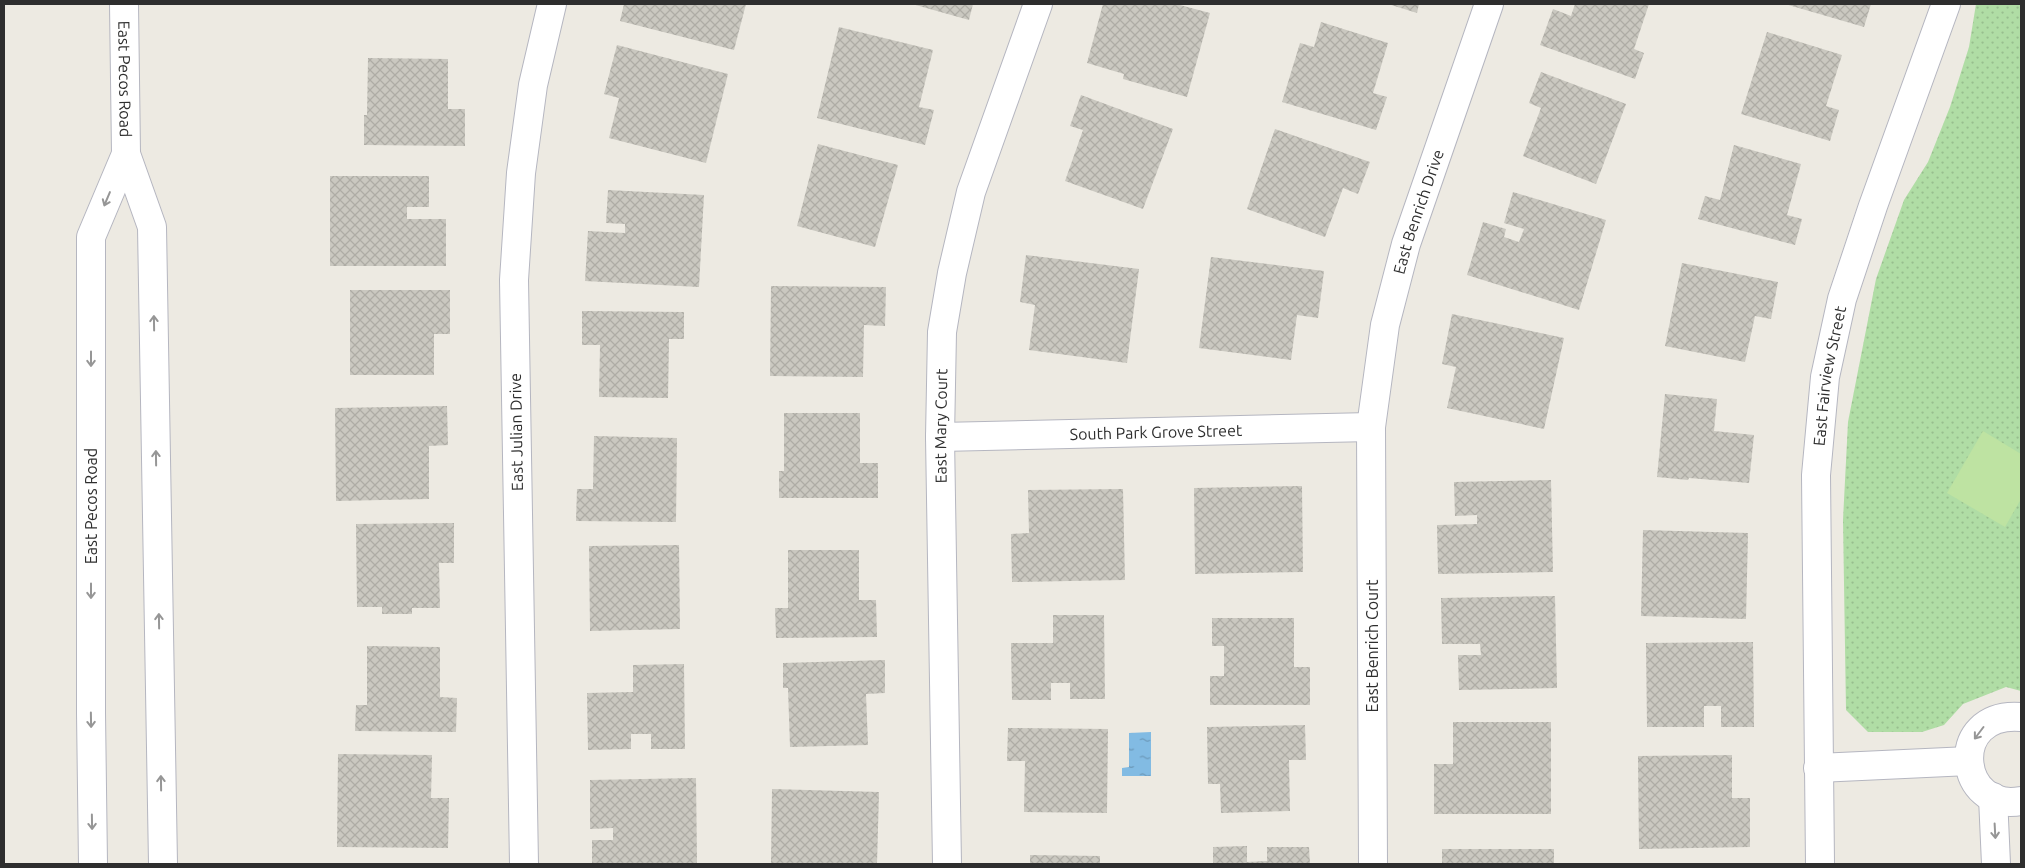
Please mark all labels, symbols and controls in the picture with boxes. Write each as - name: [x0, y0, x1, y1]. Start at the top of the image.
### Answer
- street label: East Pecos Road: [115, 21, 135, 137]
- street label: East Benrich Drive: [1390, 147, 1447, 276]
- one-way arrow: [101, 191, 111, 206]
- street label: East Fairview Street: [1810, 304, 1849, 447]
- one-way arrow: [149, 316, 159, 332]
- one-way arrow: [86, 350, 96, 366]
- street label: East Mary Court: [931, 368, 950, 484]
- street label: East Julian Drive: [506, 373, 526, 491]
- street label: South Park Grove Street: [1069, 421, 1243, 443]
- street label: East Pecos Road: [82, 448, 100, 564]
- one-way arrow: [151, 450, 161, 466]
- street label: East Benrich Court: [1363, 579, 1381, 713]
- one-way arrow: [86, 582, 96, 599]
- one-way arrow: [154, 613, 163, 629]
- one-way arrow: [86, 711, 96, 727]
- one-way arrow: [1974, 726, 1984, 740]
- one-way arrow: [156, 775, 166, 792]
- one-way arrow: [88, 814, 97, 830]
- one-way arrow: [1990, 823, 1999, 839]

